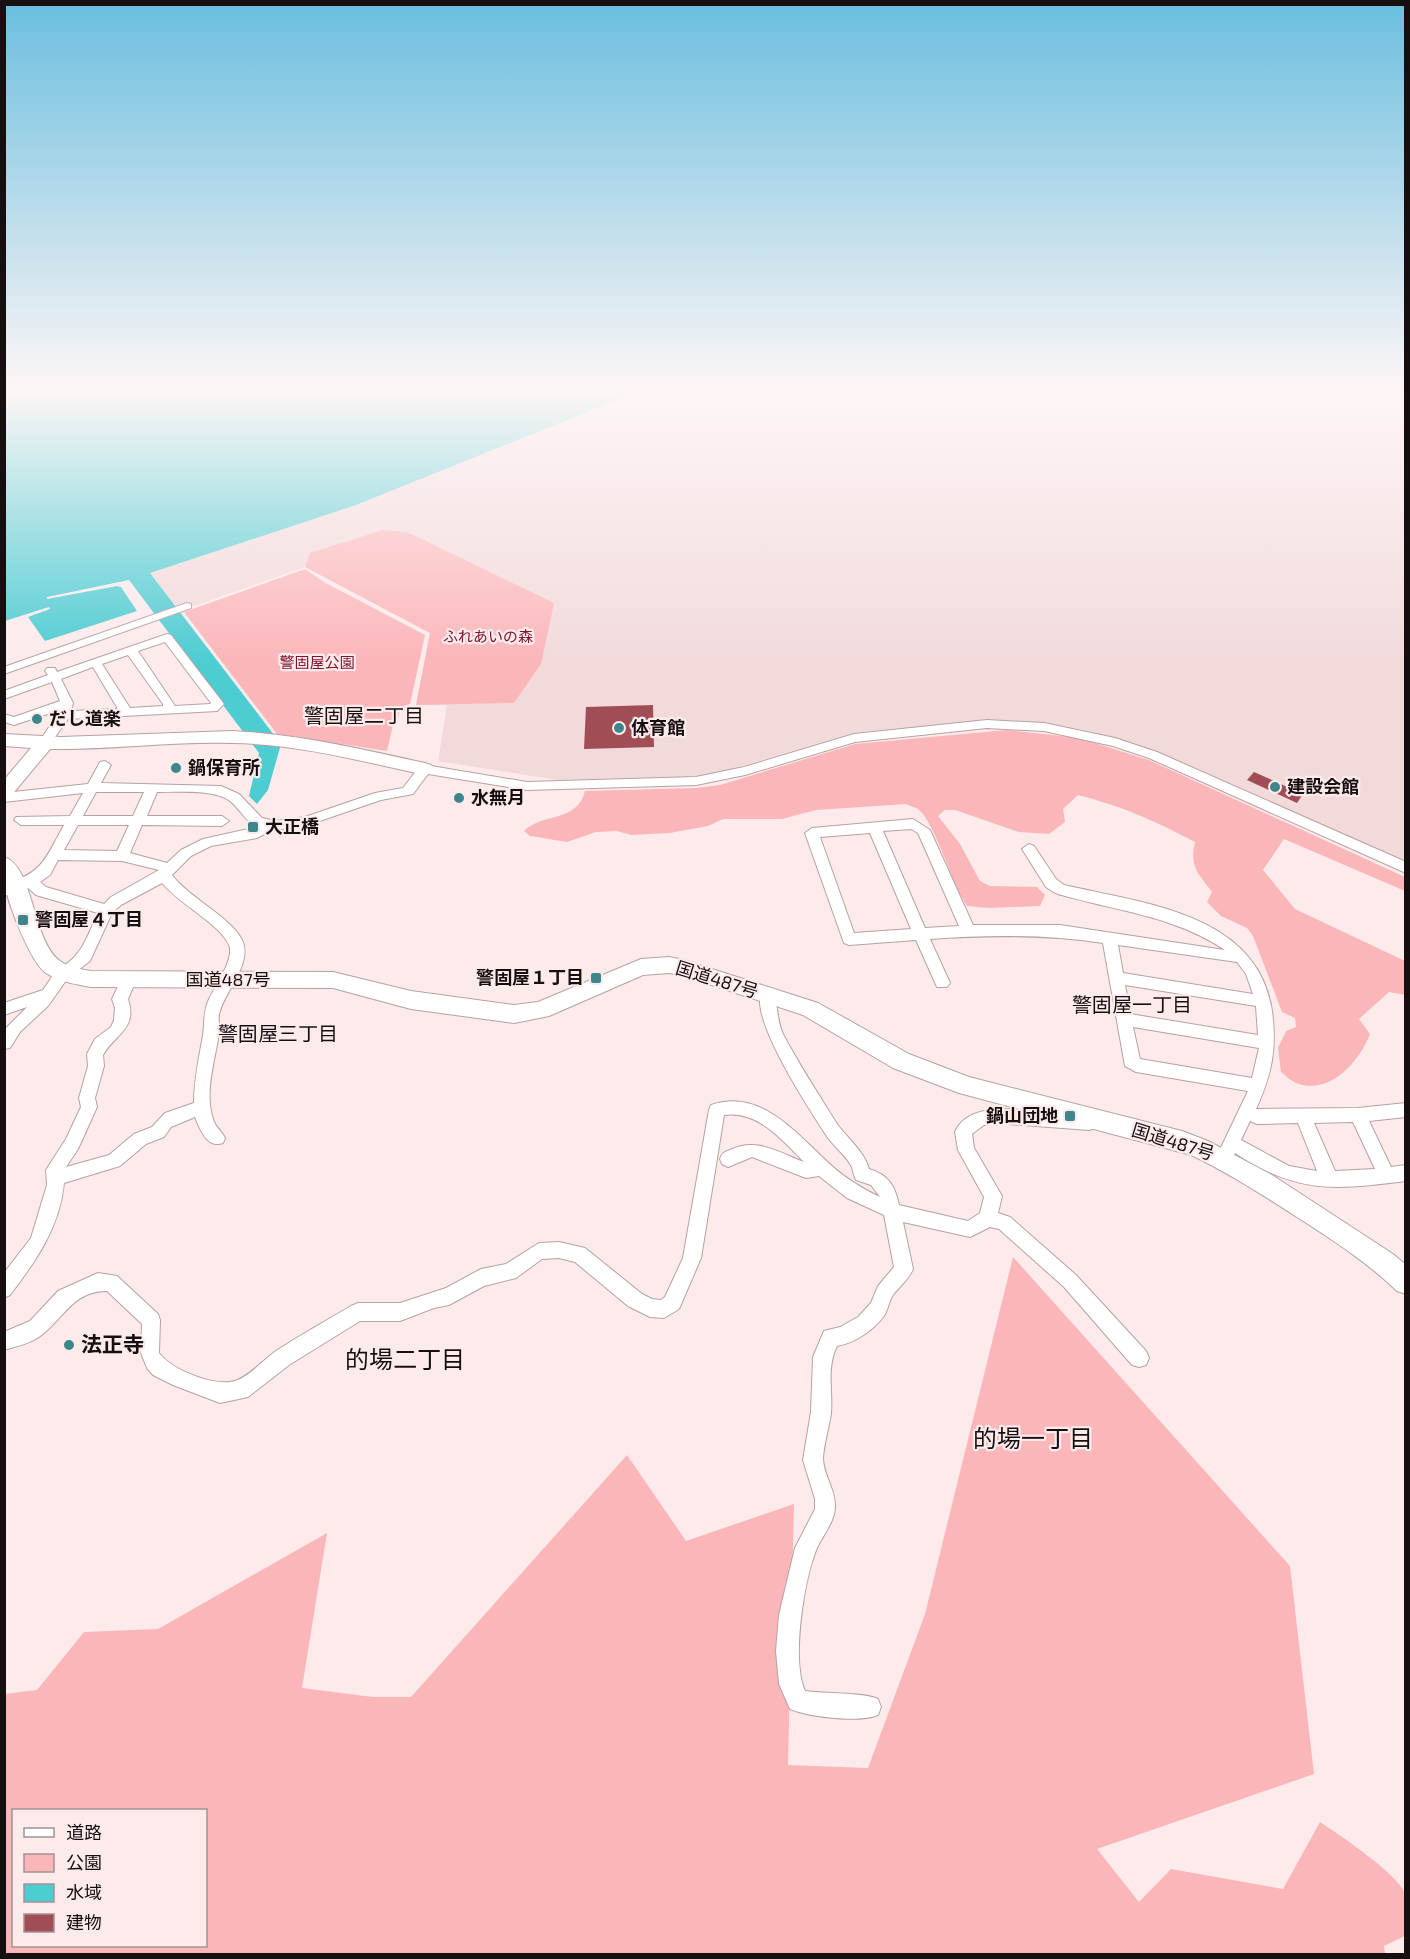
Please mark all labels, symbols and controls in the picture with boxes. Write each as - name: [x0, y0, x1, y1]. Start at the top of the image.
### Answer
- park label: ふれあいの森: [443, 627, 533, 645]
- park label: 警固屋公園: [279, 653, 355, 671]
- district label: 警固屋二丁目: [304, 703, 424, 727]
- place label: だし道楽: [49, 707, 121, 729]
- marker: だし道楽: [30, 712, 44, 726]
- place label: 体育館: [631, 716, 685, 738]
- marker: 体育館: [612, 721, 626, 735]
- place label: 鍋保育所: [188, 756, 260, 778]
- marker: 鍋保育所: [169, 761, 183, 775]
- place label: 建設会館: [1287, 775, 1359, 797]
- marker: 建設会館: [1268, 780, 1282, 794]
- place label: 水無月: [471, 786, 525, 808]
- marker: 水無月: [452, 791, 466, 805]
- place label: 大正橋: [265, 815, 319, 837]
- marker: 大正橋: [246, 820, 260, 834]
- place label: 警固屋４丁目: [35, 908, 143, 930]
- marker: 警固屋４丁目: [16, 913, 30, 927]
- street label: 国道487号: [673, 956, 761, 1002]
- place label: 警固屋１丁目: [476, 966, 584, 988]
- street label: 国道487号: [185, 968, 271, 990]
- marker: 警固屋１丁目: [589, 971, 603, 985]
- district label: 警固屋一丁目: [1072, 992, 1192, 1016]
- district label: 警固屋三丁目: [218, 1021, 338, 1045]
- place label: 鍋山団地: [986, 1104, 1058, 1126]
- marker: 鍋山団地: [1063, 1109, 1077, 1123]
- street label: 国道487号: [1129, 1118, 1217, 1164]
- place label: 法正寺: [81, 1331, 144, 1356]
- marker: 法正寺: [62, 1338, 76, 1352]
- district label: 的場二丁目: [345, 1344, 465, 1373]
- district label: 的場一丁目: [973, 1423, 1093, 1452]
- legend: [12, 1809, 207, 1947]
- text: 道路: [66, 1821, 102, 1843]
- text: 公園: [66, 1851, 102, 1873]
- text: 水域: [66, 1881, 102, 1903]
- text: 建物: [66, 1911, 102, 1933]

